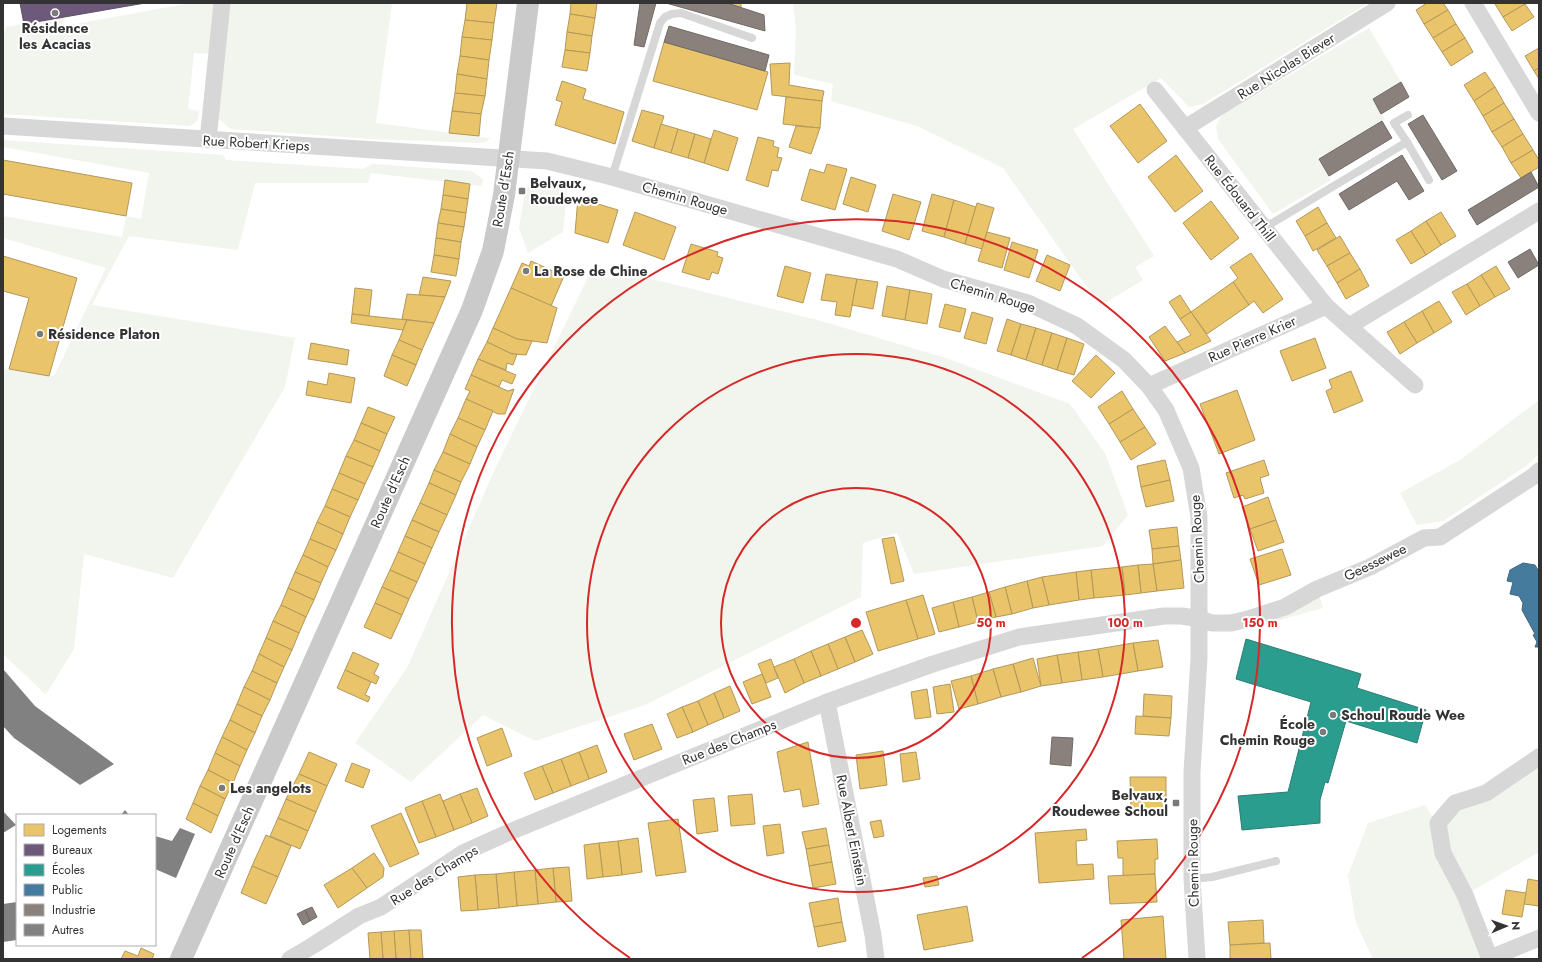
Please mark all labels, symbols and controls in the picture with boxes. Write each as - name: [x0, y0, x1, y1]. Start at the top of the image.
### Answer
- marker: Résidence les Acacias: [50, 8, 60, 18]
- place label: Résidence les Acacias: [19, 18, 92, 54]
- street label: Rue Nicolas Biever: [1233, 28, 1339, 104]
- street label: Rue Robert Krieps: [202, 130, 310, 156]
- street label: Route d'Esch: [487, 149, 519, 229]
- street label: Rue Édouard Thill: [1200, 150, 1280, 246]
- place label: Belvaux, Roudewee: [530, 173, 598, 209]
- street label: Chemin Rouge: [640, 176, 730, 220]
- marker: Belvaux, Roudewee: [517, 186, 527, 196]
- place label: La Rose de Chine: [534, 261, 648, 281]
- marker: La Rose de Chine: [521, 266, 531, 276]
- street label: Chemin Rouge: [948, 273, 1038, 317]
- street label: Rue Pierre Krier: [1205, 311, 1299, 367]
- place label: Résidence Platon: [48, 324, 160, 344]
- marker: Résidence Platon: [35, 329, 45, 339]
- street label: Route d'Esch: [365, 453, 415, 531]
- street label: Chemin Rouge: [1185, 494, 1209, 584]
- street label: Geessewee: [1340, 538, 1410, 586]
- text: 50 m: [976, 614, 1006, 632]
- text: 100 m: [1107, 614, 1143, 632]
- text: 150 m: [1242, 614, 1278, 632]
- centre of rings: [849, 616, 863, 630]
- place label: Schoul Roude Wee: [1341, 705, 1465, 725]
- marker: Schoul Roude Wee: [1328, 710, 1338, 720]
- street label: Rue des Champs: [679, 714, 779, 770]
- place label: École Chemin Rouge: [1220, 714, 1315, 750]
- marker: École Chemin Rouge: [1318, 727, 1328, 737]
- street label: Rue Albert Einstein: [831, 773, 873, 887]
- place label: Les angelots: [230, 778, 312, 798]
- marker: Les angelots: [217, 783, 227, 793]
- place label: Belvaux, Roudewee Schoul: [1052, 785, 1168, 821]
- marker: Belvaux, Roudewee Schoul: [1171, 798, 1181, 808]
- street label: Route d'Esch: [209, 803, 259, 881]
- legend: [16, 814, 156, 946]
- street label: Chemin Rouge: [1182, 819, 1204, 907]
- text: Logements: [52, 821, 107, 839]
- street label: Rue des Champs: [386, 840, 482, 910]
- text: Bureaux: [52, 841, 93, 859]
- text: Écoles: [52, 861, 85, 879]
- text: Public: [52, 881, 83, 899]
- text: Industrie: [52, 901, 96, 919]
- north arrow: [1486, 906, 1526, 946]
- text: Autres: [52, 921, 84, 939]
- text: N: [1508, 921, 1524, 930]

